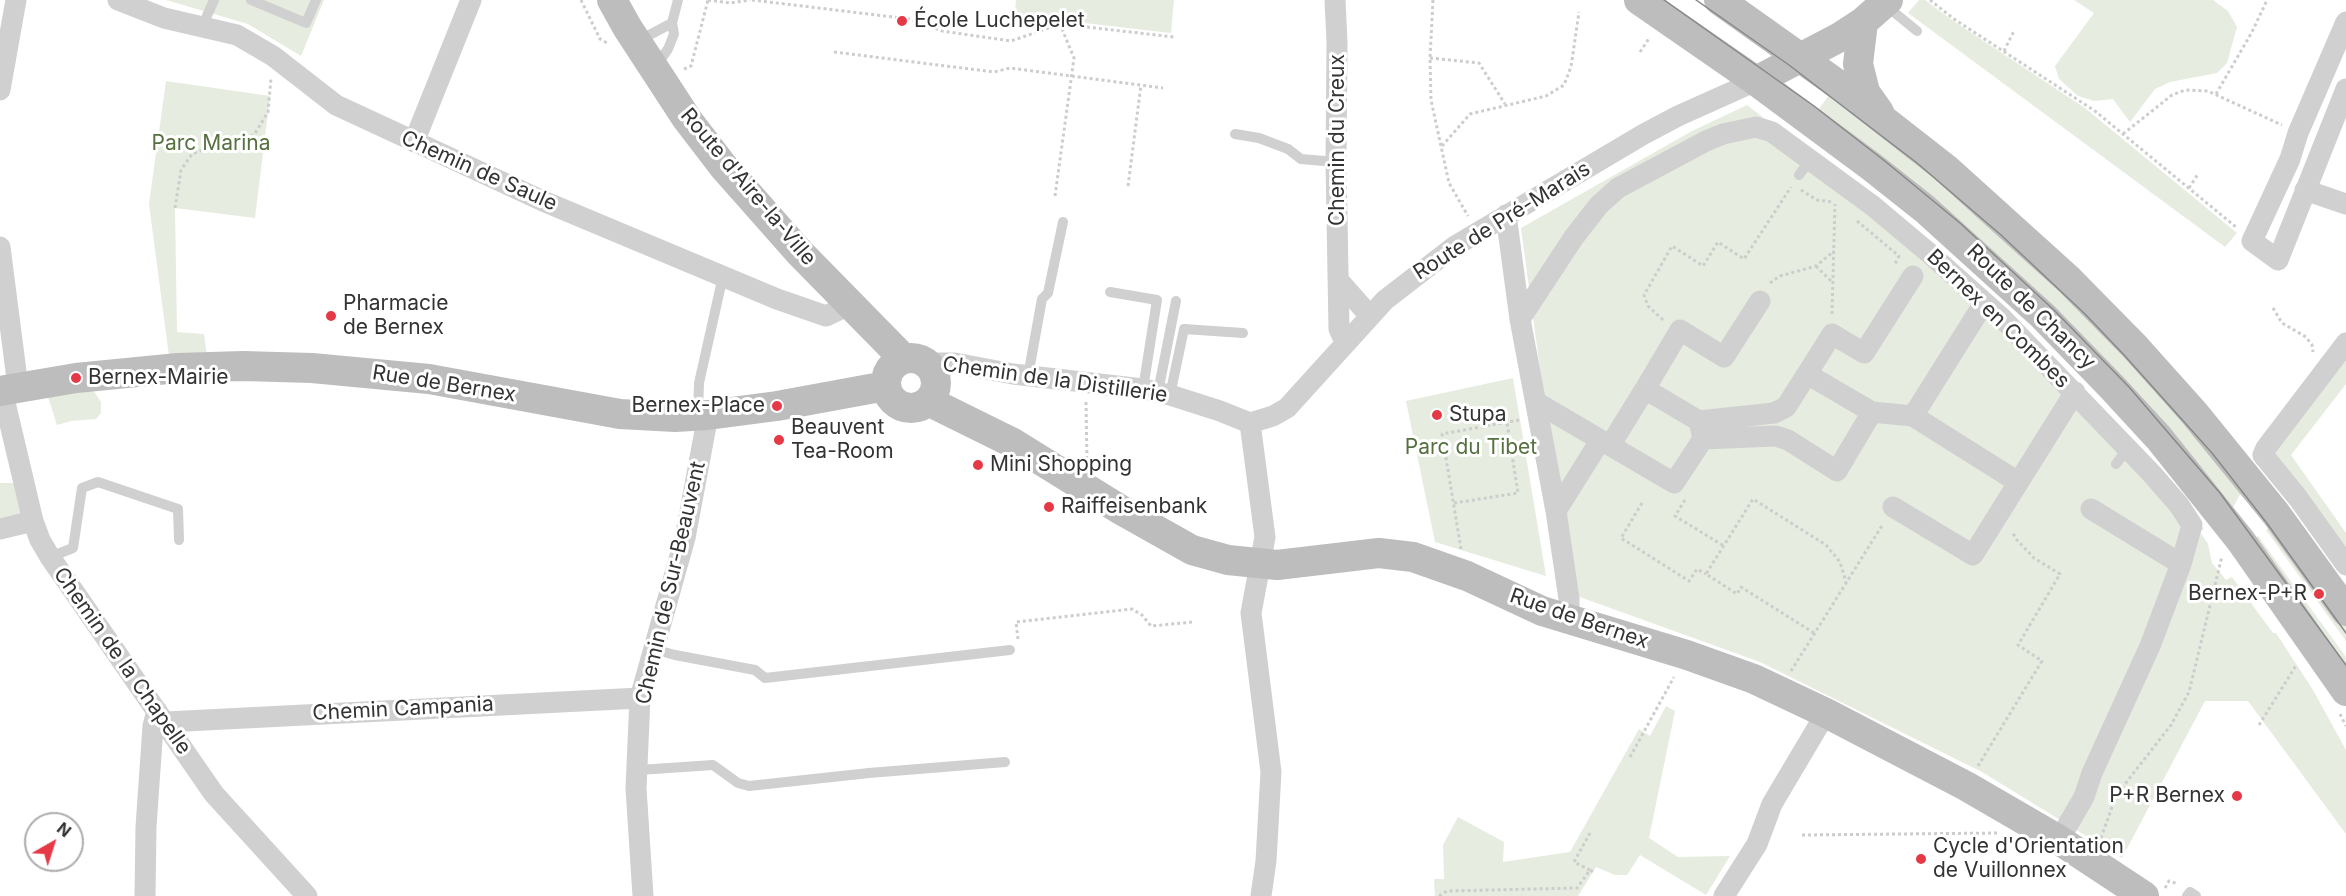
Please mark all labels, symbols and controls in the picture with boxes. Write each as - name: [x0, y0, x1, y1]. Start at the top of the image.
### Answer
- place label: École Luchepelet: [914, 8, 1085, 34]
- marker: École Luchepelet: [895, 14, 909, 28]
- street label: Chemin du Creux: [1325, 54, 1351, 226]
- street label: Route d'Aire-la-Ville: [675, 103, 821, 271]
- street label: Chemin de Saule: [397, 125, 561, 217]
- park label: Parc Marina: [152, 131, 270, 157]
- street label: Route de Pré-Marais: [1409, 156, 1595, 286]
- street label: Route de Chancy: [1961, 239, 2101, 375]
- street label: Bernex en Combes: [1921, 244, 2075, 394]
- place label: Pharmacie de Bernex: [343, 291, 448, 341]
- marker: Pharmacie de Bernex: [324, 309, 338, 323]
- street label: Chemin de la Distillerie: [941, 352, 1169, 408]
- street label: Rue de Bernex: [370, 360, 518, 408]
- place label: Bernex-Mairie: [88, 365, 228, 391]
- marker: Bernex-Mairie: [69, 371, 83, 385]
- place label: Bernex-Place: [631, 393, 765, 419]
- marker: Bernex-Place: [770, 399, 784, 413]
- place label: Stupa: [1449, 402, 1507, 428]
- marker: Stupa: [1430, 408, 1444, 422]
- place label: Beauvent Tea-Room: [791, 415, 894, 465]
- marker: Beauvent Tea-Room: [772, 433, 786, 447]
- park label: Parc du Tibet: [1405, 435, 1537, 461]
- place label: Mini Shopping: [990, 452, 1132, 478]
- marker: Mini Shopping: [971, 458, 985, 472]
- street label: Chemin de Sur-Beauvent: [631, 459, 711, 707]
- place label: Raiffeisenbank: [1061, 494, 1207, 520]
- marker: Raiffeisenbank: [1042, 500, 1056, 514]
- street label: Chemin de la Chapelle: [48, 563, 196, 759]
- place label: Bernex-P+R: [2188, 581, 2307, 607]
- street label: Rue de Bernex: [1506, 583, 1652, 655]
- marker: Bernex-P+R: [2312, 587, 2326, 601]
- street label: Chemin Campania: [312, 692, 494, 726]
- place label: P+R Bernex: [2109, 783, 2225, 809]
- marker: P+R Bernex: [2230, 789, 2244, 803]
- north arrow: [24, 812, 84, 872]
- text: N: [53, 818, 75, 841]
- place label: Cycle d'Orientation de Vuillonnex: [1933, 834, 2124, 884]
- marker: Cycle d'Orientation de Vuillonnex: [1914, 852, 1928, 866]

